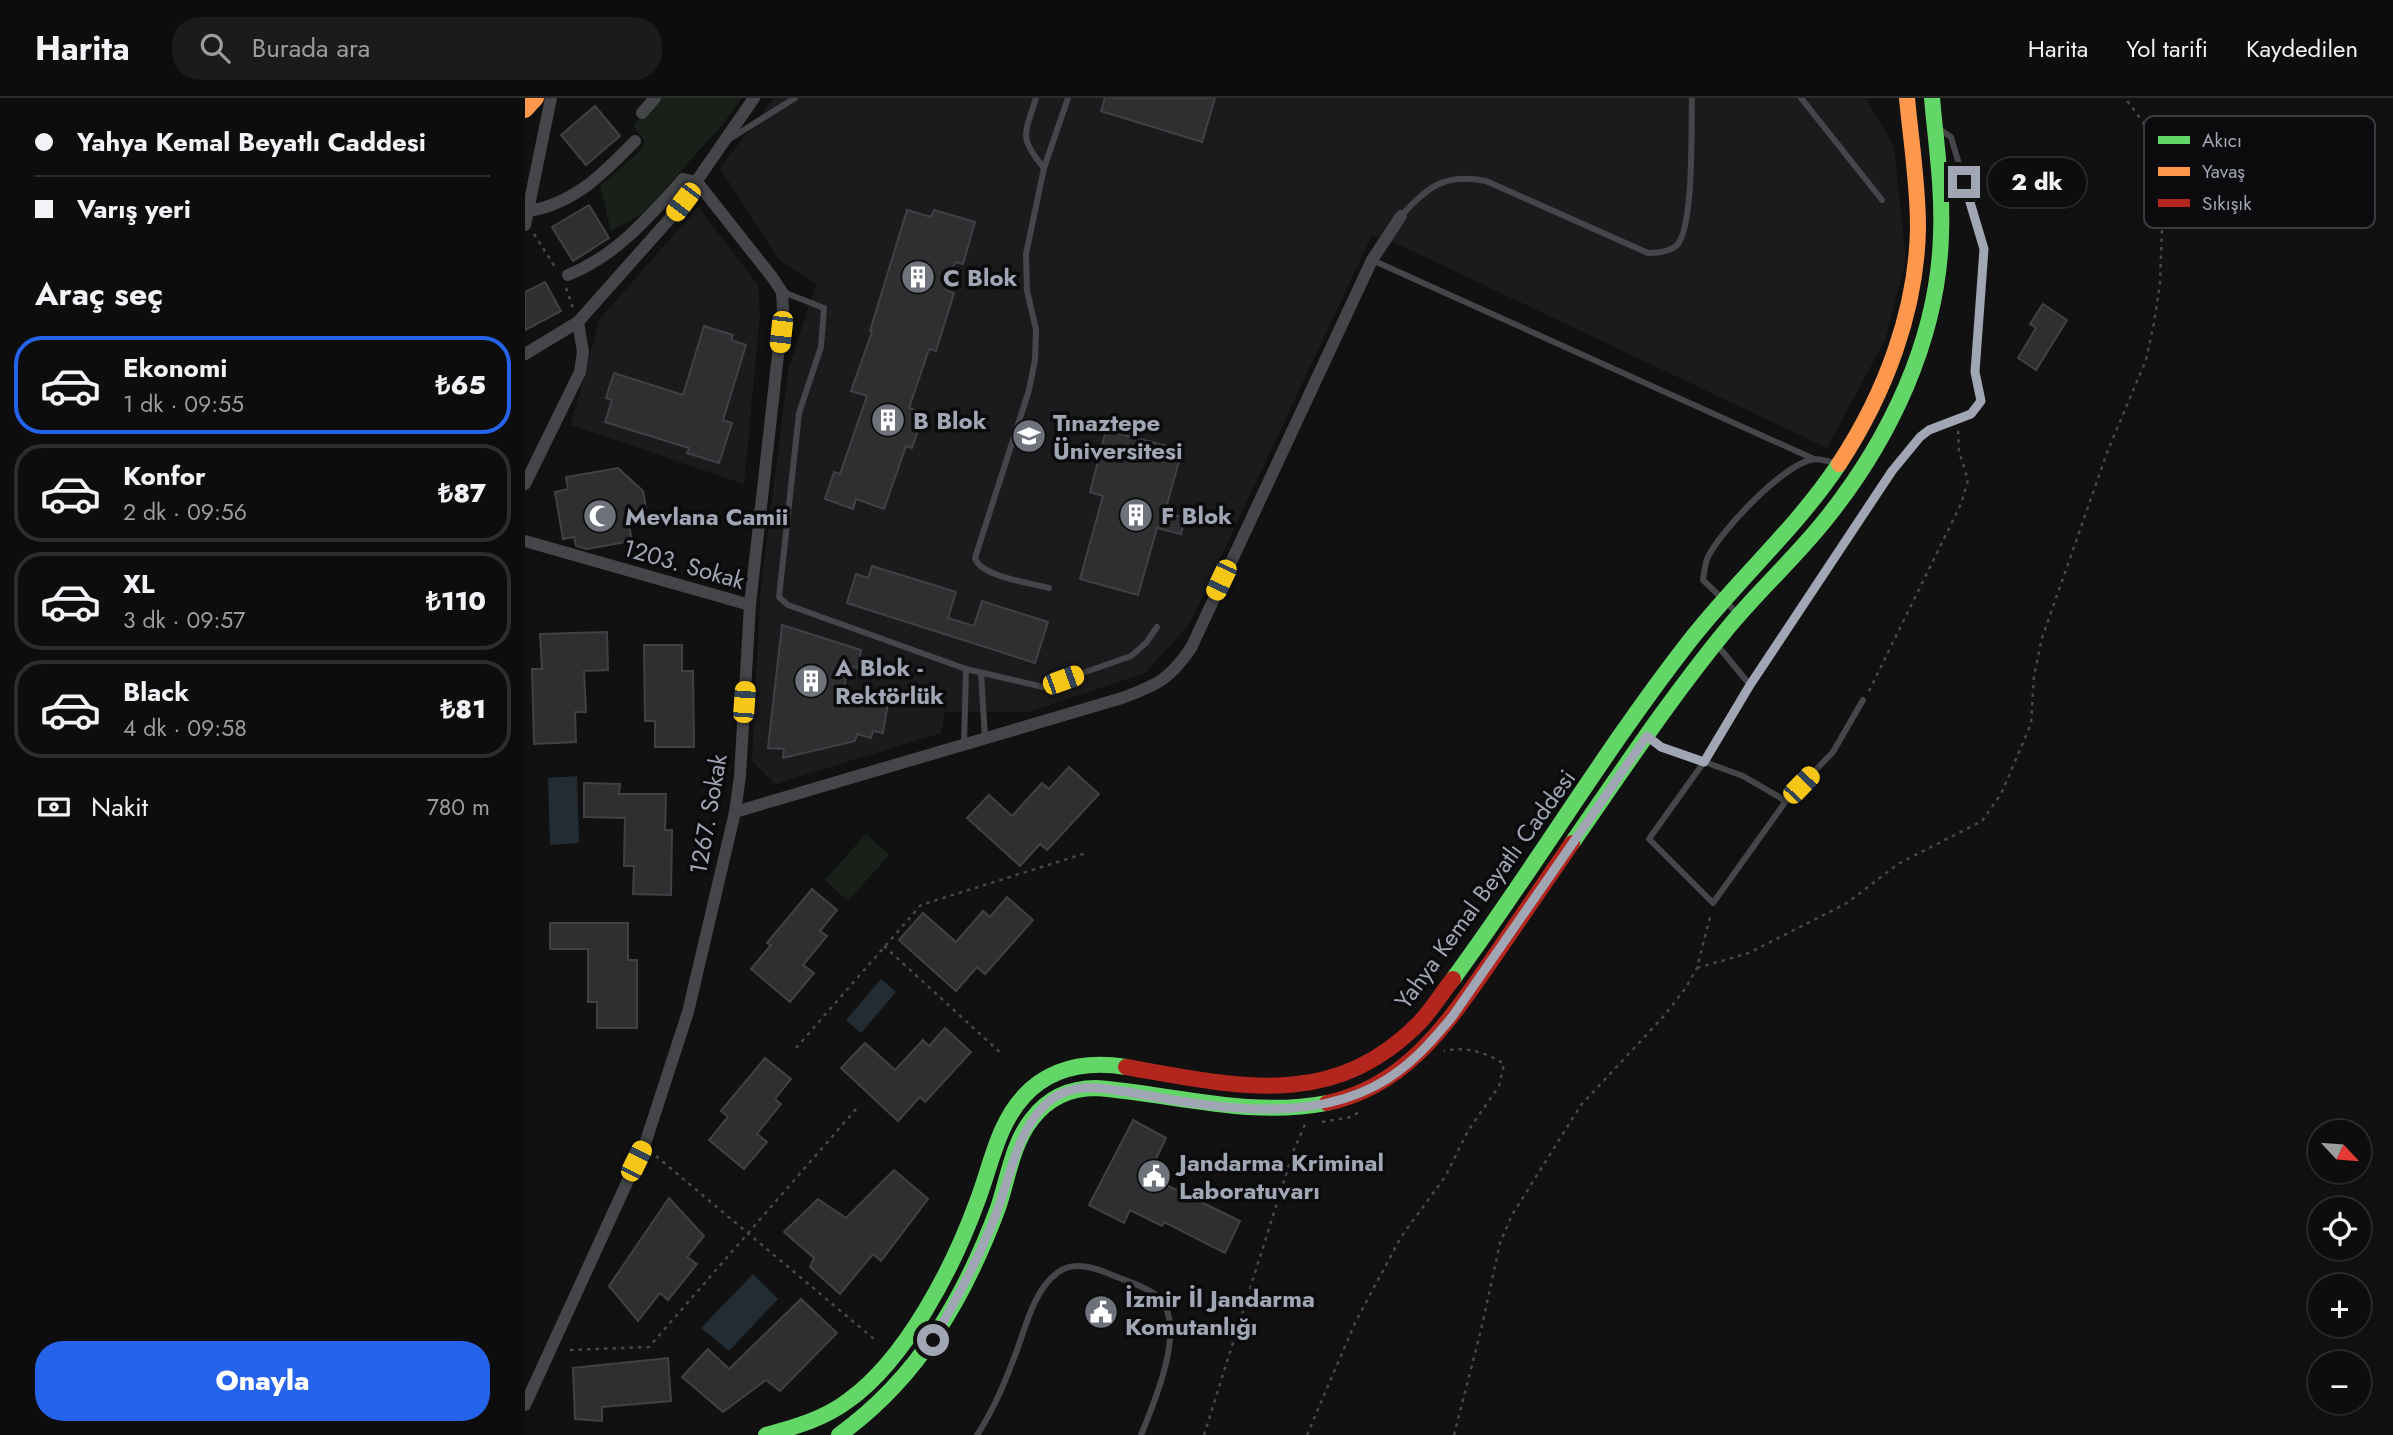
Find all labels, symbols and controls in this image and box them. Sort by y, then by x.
search box [172,17,662,80]
text: Harita [35,25,130,72]
icon: search [196,29,234,67]
text: Burada ara [252,29,370,67]
text: Harita [2028,31,2088,66]
text: Yol tarifi [2126,31,2208,66]
text: Kaydedilen [2246,31,2358,66]
legend [2144,116,2375,228]
text: Yahya Kemal Beyatlı Caddesi [77,123,426,161]
text: Akıcı [2202,127,2242,154]
callout: 2 dk [1989,158,2087,206]
text: Yavaş [2202,158,2245,185]
text: 2 dk [2011,165,2063,199]
route end [1948,166,1980,198]
car [662,179,705,225]
text: Varış yeri [77,190,191,228]
text: Sıkışık [2202,190,2252,217]
building icon: C Blok [899,258,937,296]
place label: C Blok [943,260,1018,295]
text: Araç seç [35,271,163,317]
car [769,310,794,354]
text: Ekonomi [123,349,227,387]
icon: car [39,354,102,417]
text: ₺65 [436,366,486,404]
text: 1 dk · 09:55 [123,387,244,421]
building icon: B Blok [869,401,907,439]
place label: B Blok [913,403,987,438]
place label: Tınaztepe Üniversitesi [1053,405,1183,468]
school or university icon: Tınaztepe Üniversitesi [1010,417,1048,455]
text: Konfor [123,457,206,495]
icon: car [39,462,102,525]
text: ₺87 [438,474,486,512]
text: 2 dk · 09:56 [123,495,247,529]
building icon: F Blok [1117,496,1155,534]
mosque icon: Mevlana Camii [581,497,619,535]
place label: F Blok [1161,498,1232,533]
place label: Mevlana Camii [625,499,788,534]
street label: 1203. Sokak [619,530,749,598]
car [1203,557,1240,603]
text: XL [123,565,155,603]
icon: car [39,570,102,633]
text: ₺110 [426,582,486,620]
text: 3 dk · 09:57 [123,603,245,637]
place label: A Blok - Rektörlük [834,650,944,713]
building icon: A Blok - Rektörlük [792,662,830,700]
car [1040,663,1087,697]
text: Black [123,673,189,711]
icon: car [39,678,102,741]
car [733,680,756,724]
text: ₺81 [440,690,486,728]
text: 4 dk · 09:58 [123,711,247,745]
street label: 1267. Sokak [680,751,736,877]
street label: Yahya Kemal Beyatlı Caddesi [1386,762,1584,1016]
car [1779,763,1824,807]
icon: cash [35,788,73,826]
text: Nakit [91,788,148,826]
text: 780 m [427,790,490,824]
north arrow [2308,1120,2371,1183]
map controls [2308,1120,2371,1414]
car [618,1138,655,1184]
place label: Jandarma Kriminal Laboratuvarı [1175,1145,1384,1208]
public building icon: Jandarma Kriminal Laboratuvarı [1135,1157,1173,1195]
button: locate [2308,1197,2371,1260]
button: + [2308,1274,2371,1337]
place label: İzmir İl Jandarma Komutanlığı [1125,1281,1315,1344]
public building icon: İzmir İl Jandarma Komutanlığı [1082,1293,1120,1331]
route start [917,1324,949,1356]
button: Onayla [35,1341,490,1421]
button: − [2308,1351,2371,1414]

